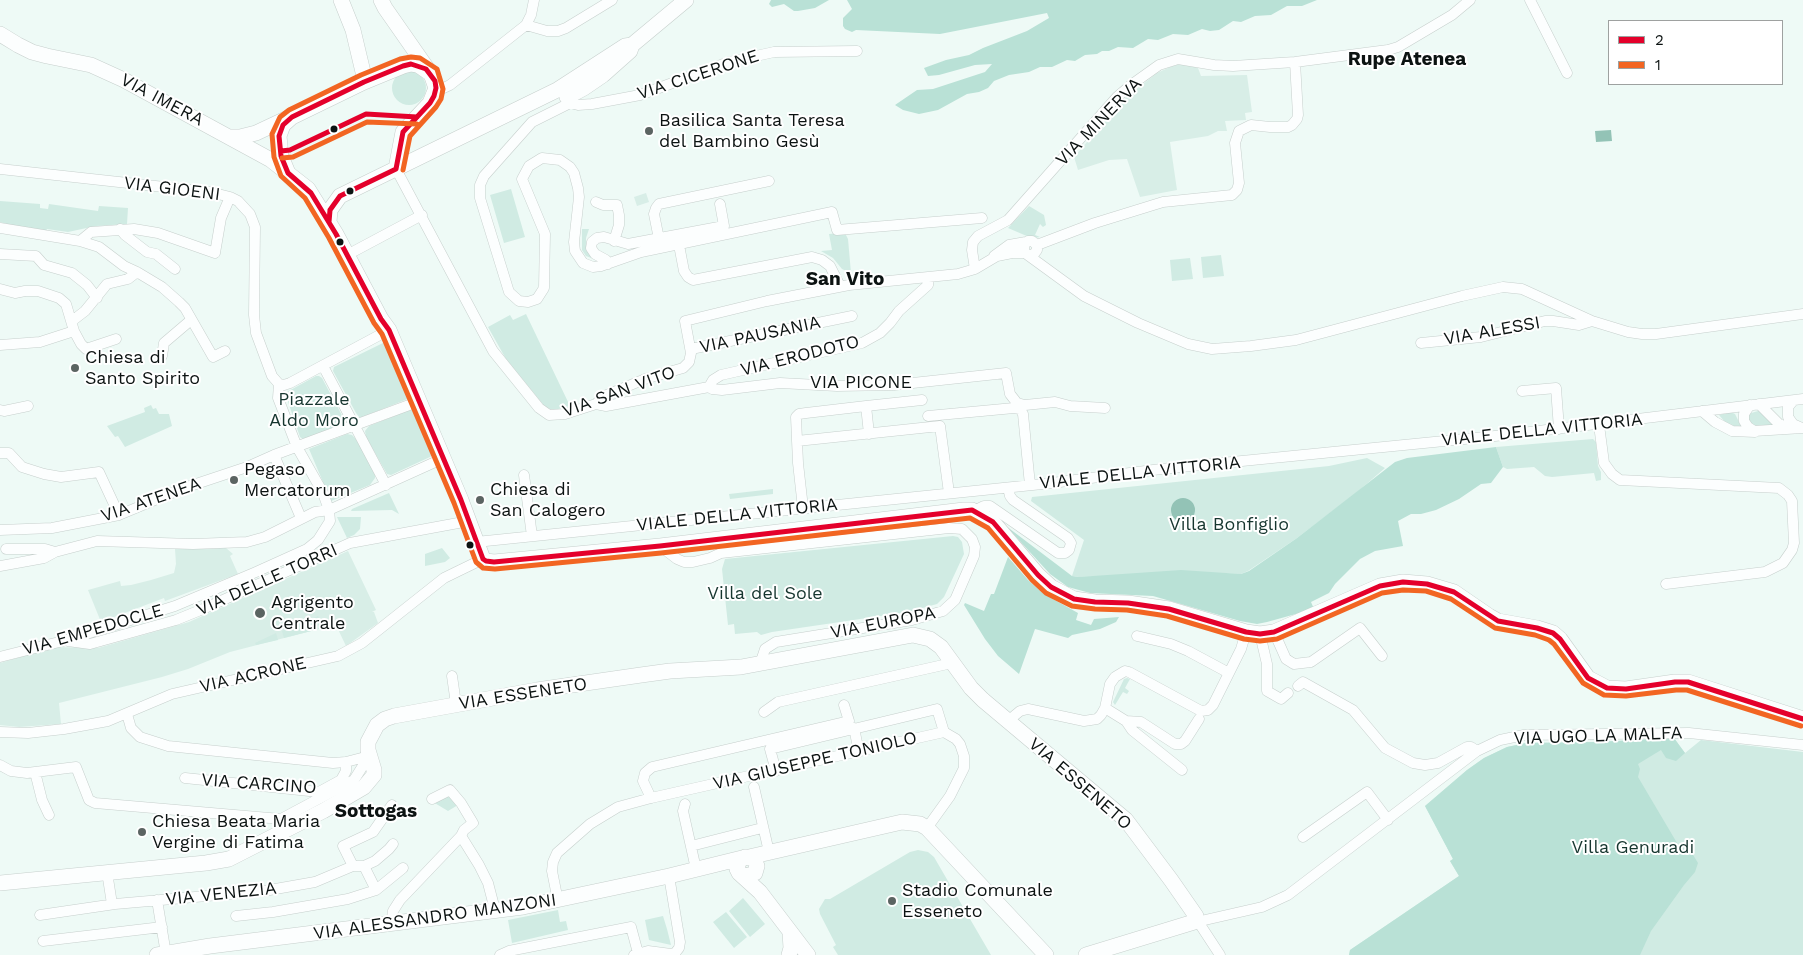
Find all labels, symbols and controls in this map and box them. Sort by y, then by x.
legend [1608,20,1783,85]
text: 2 [1655,31,1664,49]
street label: VIA CICERONE [634,45,762,105]
district label: Rupe Atenea [1348,48,1466,70]
text: 1 [1655,56,1661,74]
street label: VIA IMERA [117,69,207,131]
street label: VIA MINERVA [1051,73,1147,171]
place label: Basilica Santa Teresa del Bambino Gesù [659,110,845,152]
unlabelled marker [329,124,339,134]
marker: Basilica Santa Teresa del Bambino Gesù [643,125,655,137]
street label: VIA GIOENI [123,172,221,206]
unlabelled marker [345,186,355,196]
unlabelled marker [335,237,345,247]
district label: San Vito [806,268,884,290]
street label: VIA PAUSANIA [698,312,822,358]
street label: VIA ALESSI [1442,312,1542,350]
street label: VIA ERODOTO [738,331,862,381]
place label: Chiesa di Santo Spirito [85,347,200,389]
marker: Chiesa di Santo Spirito [69,362,81,374]
street label: VIA SAN VITO [560,362,678,422]
street label: VIA PICONE [810,372,912,394]
park label: Piazzale Aldo Moro [269,389,359,432]
street label: VIALE DELLA VITTORIA [1440,409,1644,451]
street label: VIALE DELLA VITTORIA [1038,452,1242,494]
place label: Pegaso Mercatorum [244,459,351,502]
street label: VIA ATENEA [98,473,204,527]
marker: Pegaso Mercatorum [228,474,240,486]
place label: Chiesa di San Calogero [490,479,605,522]
marker: Chiesa di San Calogero [474,494,486,506]
street label: VIALE DELLA VITTORIA [635,494,839,536]
park label: Villa Bonfiglio [1169,514,1289,536]
street label: VIA DELLE TORRI [193,539,341,621]
unlabelled marker [465,540,475,550]
park label: Villa del Sole [707,583,823,605]
place label: Agrigento Centrale [271,592,354,634]
street label: VIA EMPEDOCLE [20,600,166,660]
street label: VIA EUROPA [829,602,937,644]
marker: Agrigento Centrale [253,606,267,620]
street label: VIA ACRONE [198,652,308,698]
street label: VIA ESSENETO [457,673,589,715]
street label: VIA UGO LA MALFA [1513,722,1683,750]
street label: VIA GIUSEPPE TONIOLO [711,727,919,795]
street label: VIA ESSENETO [1024,733,1136,835]
street label: VIA CARCINO [201,769,317,799]
district label: Sottogas [335,800,417,822]
place label: Chiesa Beata Maria Vergine di Fatima [152,811,320,854]
marker: Chiesa Beata Maria Vergine di Fatima [136,826,148,838]
park label: Villa Genuradi [1572,837,1694,859]
street label: VIA VENEZIA [164,877,278,911]
place label: Stadio Comunale Esseneto [902,880,1053,922]
street label: VIA ALESSANDRO MANZONI [312,889,558,945]
marker: Stadio Comunale Esseneto [886,895,898,907]

